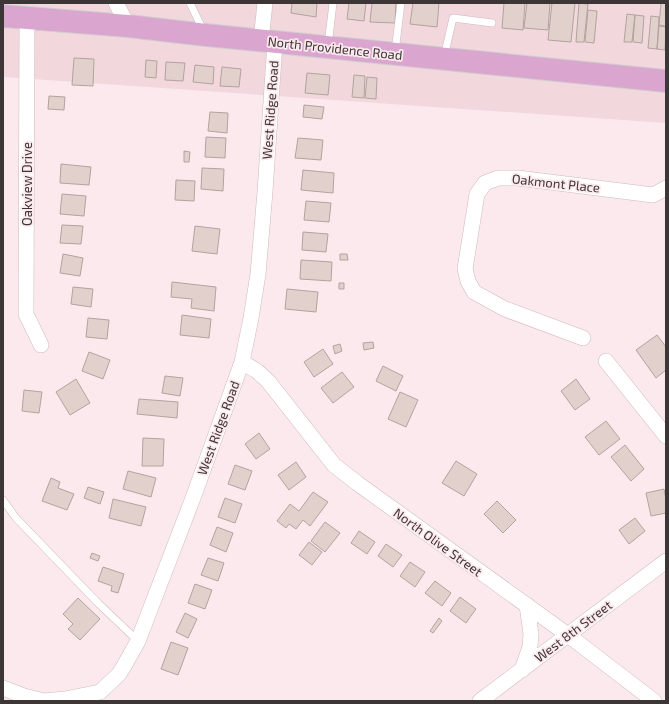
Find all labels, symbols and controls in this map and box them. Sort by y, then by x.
street label: North Providence Road [267,33,403,63]
street label: West Ridge Road [259,60,281,160]
street label: Oakview Drive [19,142,35,226]
street label: Oakmont Place [511,170,601,196]
street label: West Ridge Road [194,379,242,477]
street label: North Olive Street [391,504,486,580]
street label: West 8th Street [531,597,615,665]

